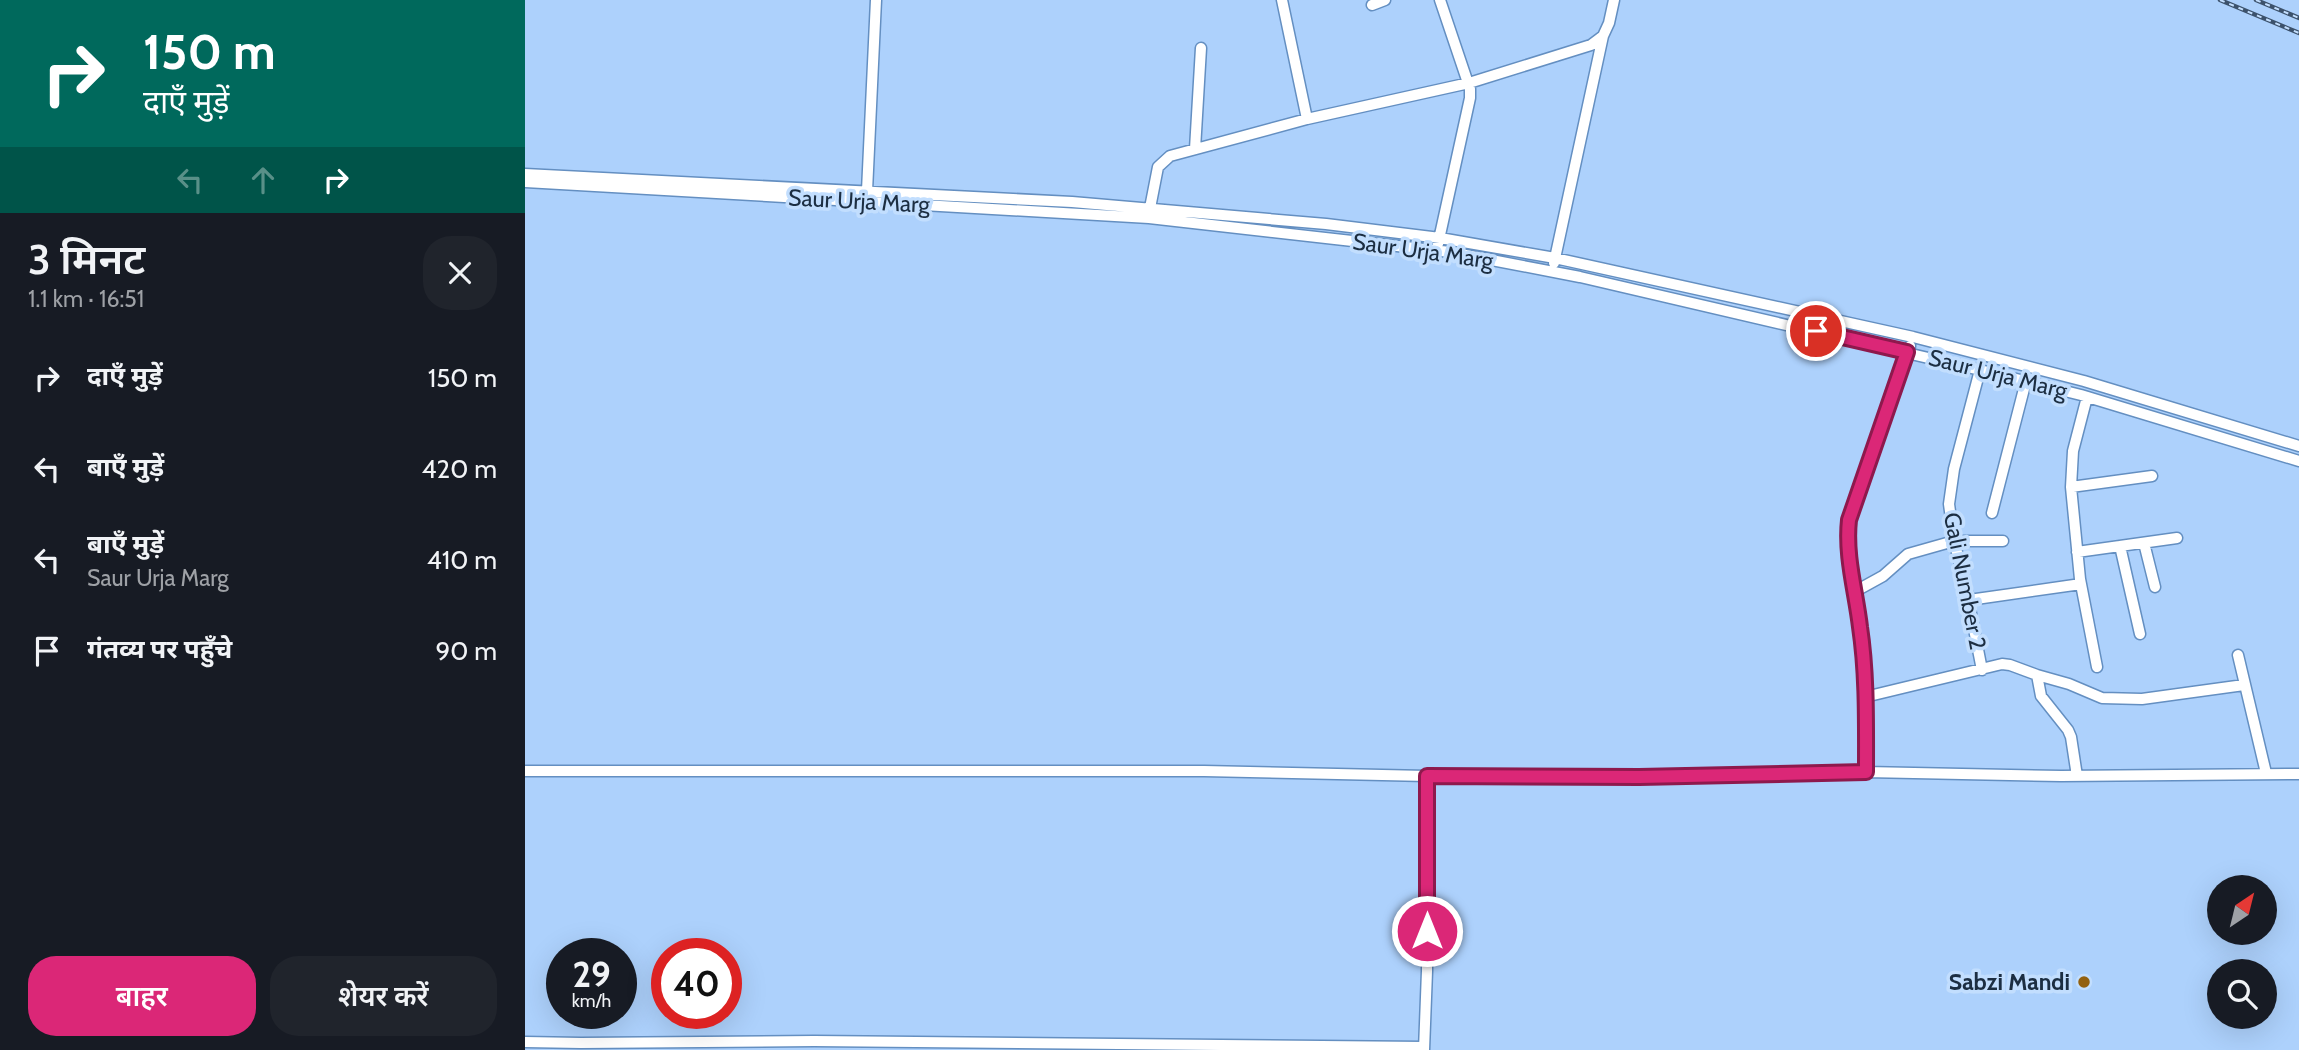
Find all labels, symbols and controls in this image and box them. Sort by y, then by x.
text: 150 m [143,22,276,81]
icon: right [28,28,119,119]
text: दाएँ मुड़ें [143,82,229,121]
icon: left [171,161,209,199]
icon: ahead [244,161,282,199]
icon: right [317,161,355,199]
street label: Saur Urja Marg [787,183,931,219]
street label: Saur Urja Marg [1351,227,1496,275]
text: 3 मिनट [28,233,145,285]
button: close [423,236,497,310]
text: 1.1 km · 16:51 [28,285,144,313]
pin [1786,301,1846,361]
icon: arrive [1797,312,1835,350]
street label: Saur Urja Marg [1926,343,2071,405]
icon: right [28,359,66,397]
text: दाएँ मुड़ें [87,360,163,392]
text: 150 m [428,362,497,394]
icon: left [28,450,66,488]
text: बाएँ मुड़ें [87,451,164,483]
text: 420 m [422,453,497,485]
street label: Gali Number 2 [1938,510,1992,652]
text: बाएँ मुड़ें [87,528,164,560]
icon: left [28,541,66,579]
text: 410 m [427,544,497,576]
text: Saur Urja Marg [87,564,229,592]
icon: arrive [28,632,66,670]
text: गंतव्य पर पहुँचे [87,633,232,665]
text: 90 m [435,635,497,667]
north arrow [2207,875,2277,945]
map controls [2207,875,2277,1029]
position arrow [1390,894,1464,968]
speed limit sign: 40 [651,938,742,1029]
text: 29 [572,953,611,996]
button: बाहर [28,956,256,1036]
button: शेयर करें [270,956,497,1036]
button: search [2207,959,2277,1029]
place label: Sabzi Mandi [1949,968,2070,996]
marker: Sabzi Mandi [2076,974,2092,990]
text: km/h [572,990,611,1012]

